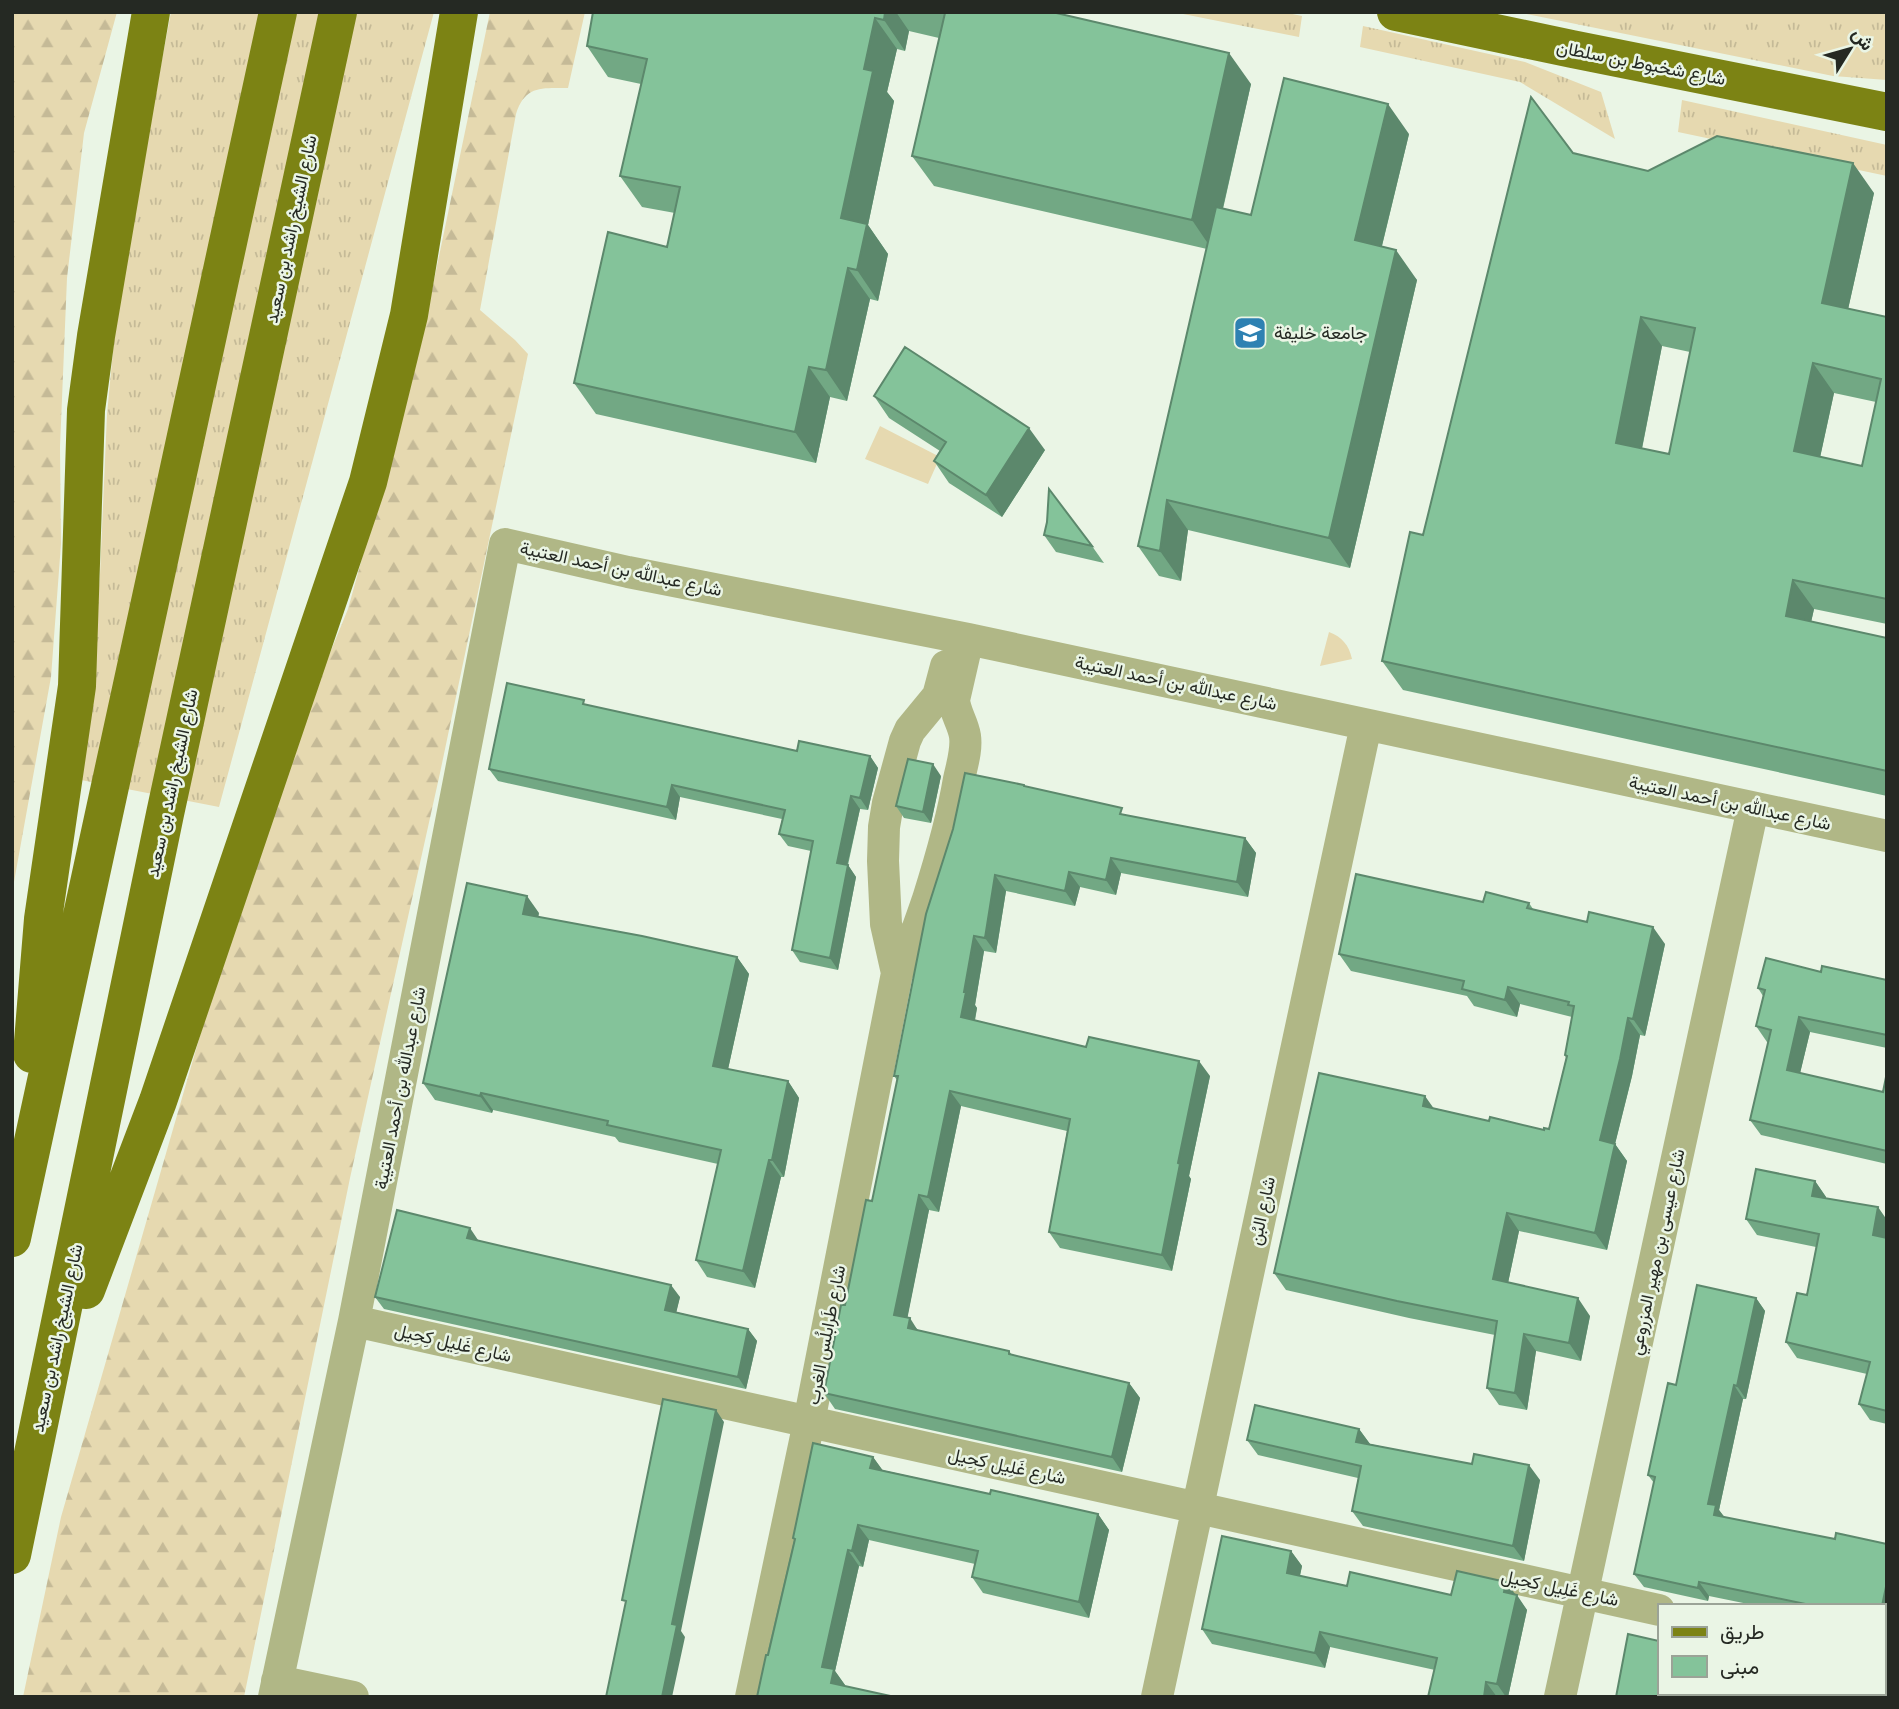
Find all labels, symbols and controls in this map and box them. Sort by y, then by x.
north arrow [1815,14,1885,84]
text: ش [1847,23,1879,55]
street label: شارع شخبوط بن سلطان [1554,36,1727,91]
street label: شارع الشيخ راشد بن سعيد [260,133,323,325]
school or university icon: جامعة خليفة [1231,314,1269,352]
place label: جامعة خليفة [1274,322,1367,344]
street label: شارع عبدالله بن أحمد العتيبة [518,537,724,602]
street label: شارع عبدالله بن أحمد العتيبة [1073,651,1279,716]
street label: شارع الشيخ راشد بن سعيد [141,687,204,879]
street label: شارع عبدالله بن أحمد العتيبة [1627,771,1833,836]
street label: شارع عبدالله بن أحمد العتيبة [370,985,431,1191]
street label: شارع عيسى بن مهير المزروعي [1624,1147,1694,1358]
street label: شارع البُن [1244,1175,1281,1248]
street label: شارع الشيخ راشد بن سعيد [26,1242,89,1434]
street label: شارع طَرابلُس الغرب [801,1263,851,1407]
street label: شارع غَلِيل كِحِيل [392,1319,514,1368]
street label: شارع غَلِيل كِحِيل [946,1443,1068,1490]
street label: شارع غَلِيل كِحِيل [1499,1565,1621,1612]
legend [1658,1604,1885,1695]
text: طريق [1720,1619,1765,1645]
text: مبنى [1720,1654,1759,1680]

